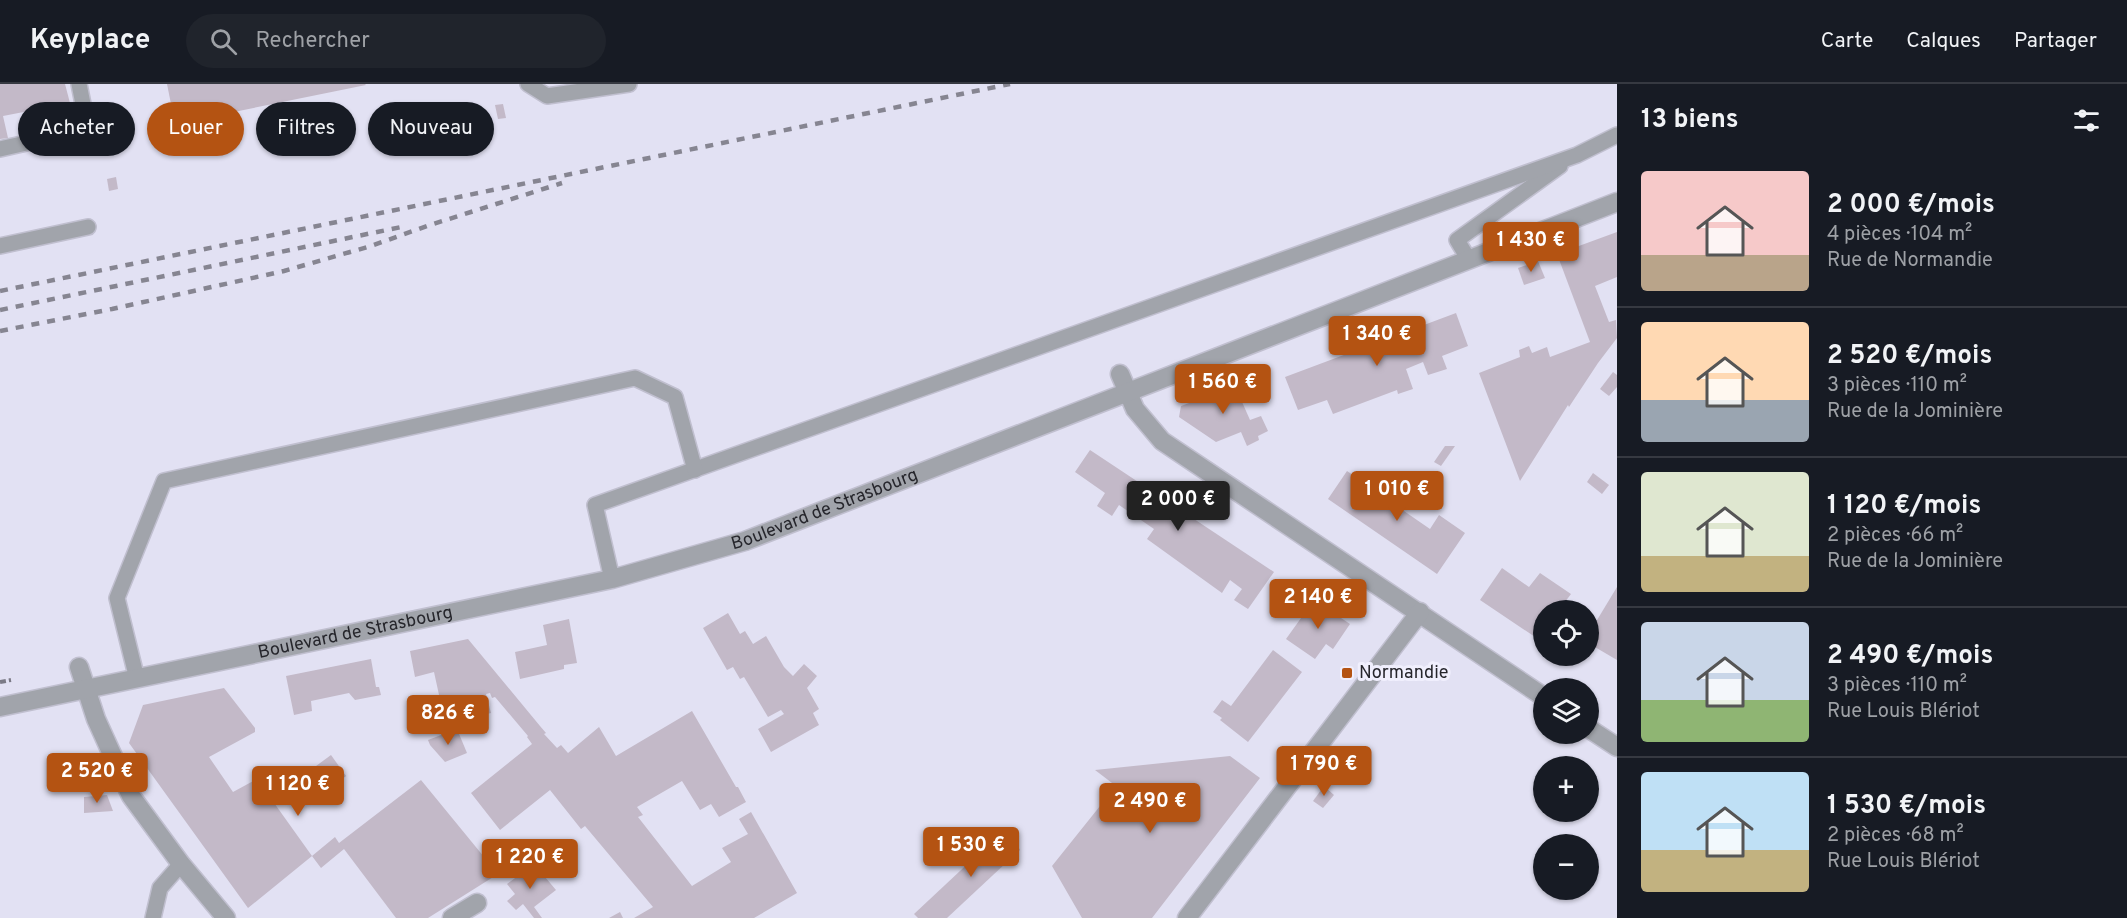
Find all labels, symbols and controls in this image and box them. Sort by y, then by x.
search box [186,14,606,68]
text: Keyplace [30,23,150,59]
icon: search [207,25,240,58]
text: Rechercher [255,28,370,55]
text: Carte [1821,28,1873,55]
text: Calques [1906,28,1981,55]
text: Partager [2014,28,2097,55]
chip: Acheter [18,102,135,156]
chip: Louer [147,102,244,156]
chip: Filtres [256,102,356,156]
chip: Nouveau [368,102,494,156]
text: 13 biens [1641,104,1739,137]
icon: filters [2070,104,2103,137]
text: 2 000 €/mois [1827,189,1995,222]
icon: home [1689,195,1761,267]
pin: 1 430 € [1476,222,1586,273]
text: 4 pièces · 104 m² [1827,222,1972,248]
text: 1 430 € [1497,228,1565,254]
text: Rue de Normandie [1827,248,1993,274]
pin: 1 340 € [1322,316,1432,367]
text: 1 340 € [1343,322,1411,348]
text: 2 520 €/mois [1827,340,1992,373]
icon: home [1689,346,1761,418]
pin: 1 560 € [1168,364,1278,415]
text: 1 560 € [1189,370,1257,396]
text: 3 pièces · 110 m² [1827,373,1967,399]
text: Rue de la Jominière [1827,399,2003,425]
street label: Boulevard de Strasbourg [729,463,921,556]
pin: 1 010 € [1342,471,1452,522]
text: 1 010 € [1365,477,1430,503]
pin: 2 000 € [1123,481,1233,532]
text: 2 000 € [1141,487,1215,513]
text: 1 120 €/mois [1827,490,1981,523]
icon: home [1689,496,1761,568]
text: 2 pièces · 66 m² [1827,523,1963,549]
text: Rue de la Jominière [1827,549,2003,575]
pin: 2 140 € [1263,579,1373,630]
text: 2 140 € [1284,585,1352,611]
map controls [1533,600,1599,900]
button: locate [1533,600,1599,666]
street label: Boulevard de Strasbourg [256,601,455,664]
text: 2 490 €/mois [1827,640,1993,673]
icon: home [1689,646,1761,718]
place label: Normandie [1359,662,1448,685]
marker: Normandie [1340,666,1354,680]
text: 3 pièces · 110 m² [1827,673,1967,699]
button: layers [1533,678,1599,744]
pin: 826 € [406,695,490,746]
text: Rue Louis Blériot [1827,699,1980,725]
text: 826 € [421,701,475,727]
pin: 1 790 € [1269,746,1379,797]
text: 1 790 € [1291,752,1357,778]
pin: 2 520 € [42,753,152,804]
button: + [1533,756,1599,822]
text: 2 520 € [61,759,133,785]
pin: 1 120 € [243,766,353,817]
text: 1 120 € [266,772,330,798]
pin: 2 490 € [1095,783,1205,834]
text: 2 490 € [1113,789,1187,815]
text: 1 530 €/mois [1827,790,1986,823]
icon: home [1689,796,1761,868]
text: 2 pièces · 68 m² [1827,823,1964,849]
pin: 1 530 € [916,827,1026,878]
text: 1 530 € [937,833,1005,859]
button: − [1533,834,1599,900]
pin: 1 220 € [475,839,585,890]
text: 1 220 € [496,845,564,871]
text: Rue Louis Blériot [1827,849,1980,875]

